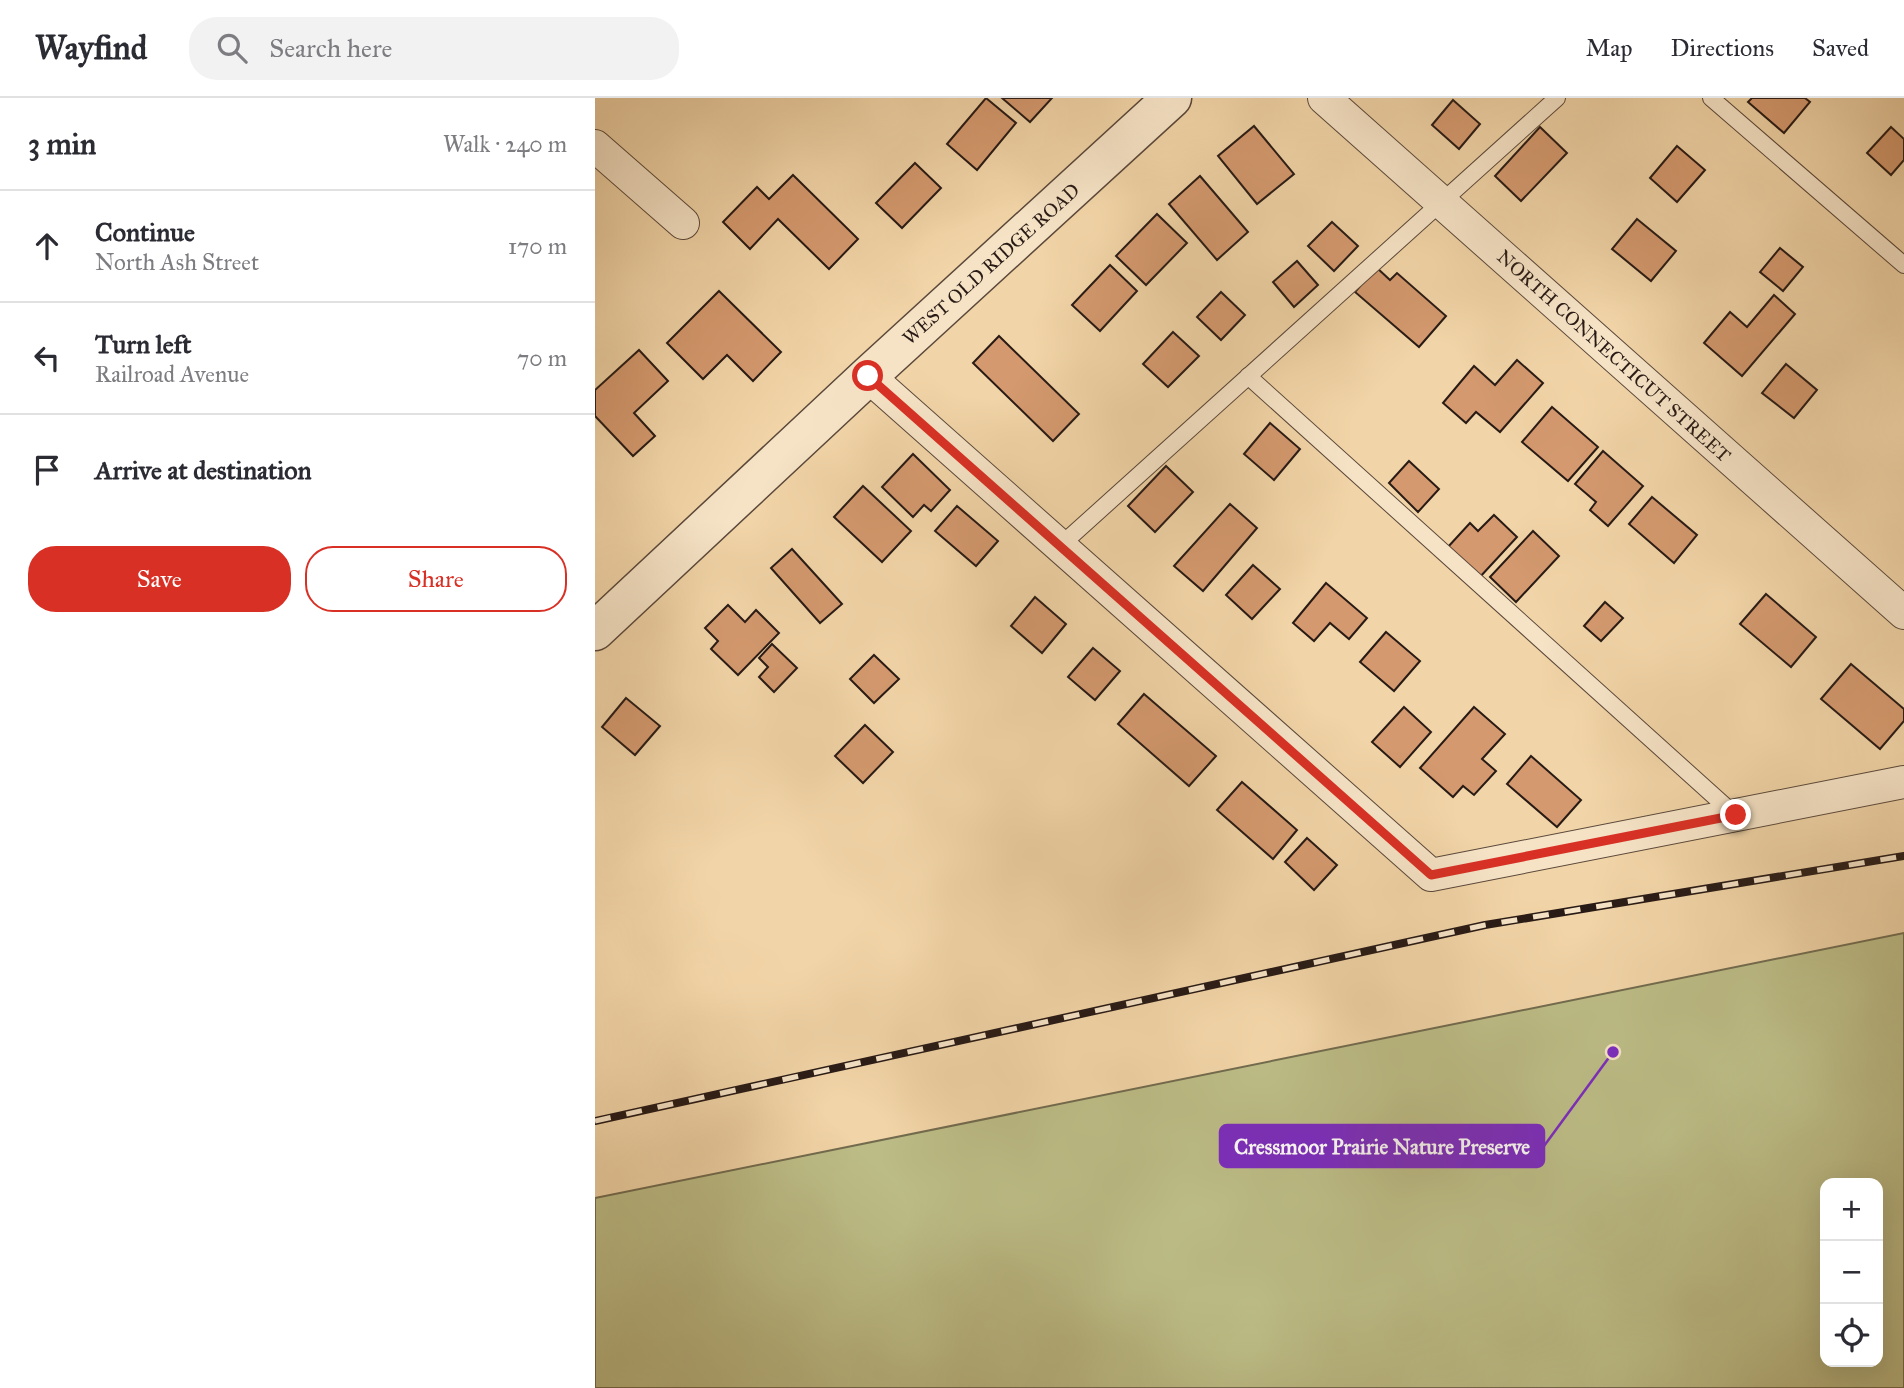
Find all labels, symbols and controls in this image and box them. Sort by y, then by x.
search box [189,17,679,80]
text: Wayfind [35,28,147,68]
icon: search [213,29,251,67]
text: Search here [269,32,392,64]
text: Map [1586,33,1633,63]
text: Directions [1671,33,1774,63]
text: Saved [1812,33,1869,63]
text: 3 min [28,126,96,162]
text: Walk · 240 m [443,130,567,158]
street label: WEST OLD RIDGE ROAD [898,178,1084,350]
text: Continue [95,216,195,248]
icon: ahead [28,227,66,265]
text: 170 m [508,232,567,260]
street label: NORTH CONNECTICUT STREET [1492,245,1736,467]
text: North Ash Street [95,248,259,276]
text: Turn left [95,328,191,360]
icon: left [28,339,66,377]
text: 70 m [517,344,567,372]
text: Railroad Avenue [95,360,249,388]
route start [852,360,883,391]
icon: arrive [28,451,66,489]
text: Arrive at destination [95,454,312,486]
button: Save [28,546,291,612]
button: Share [305,546,567,612]
route end [1720,799,1751,830]
callout: Cressmoor Prairie Nature Preserve [1220,1125,1544,1167]
text: Cressmoor Prairie Nature Preserve [1234,1134,1530,1160]
map controls [1820,1178,1883,1367]
button: + [1820,1178,1883,1241]
button: − [1820,1241,1883,1304]
button: locate [1820,1304,1883,1367]

